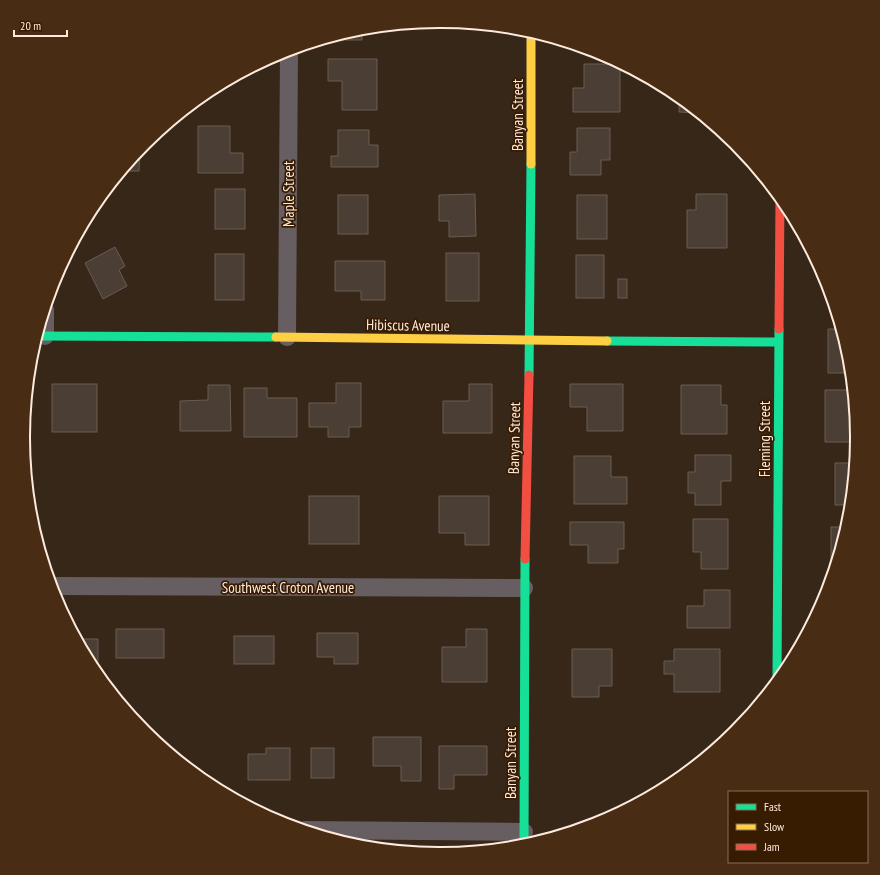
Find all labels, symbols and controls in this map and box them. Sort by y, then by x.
scale bar [14,12,67,38]
text: 20 m [20,18,41,33]
street label: Banyan Street [508,79,527,151]
street label: Maple Street [279,161,298,227]
street label: Hibiscus Avenue [366,315,450,335]
street label: Fleming Street [755,401,774,477]
street label: Banyan Street [504,402,524,474]
street label: Southwest Croton Avenue [222,578,354,597]
street label: Banyan Street [501,727,520,799]
legend [728,791,868,863]
text: Fast [764,799,782,814]
text: Slow [764,819,785,834]
text: Jam [763,839,780,854]

